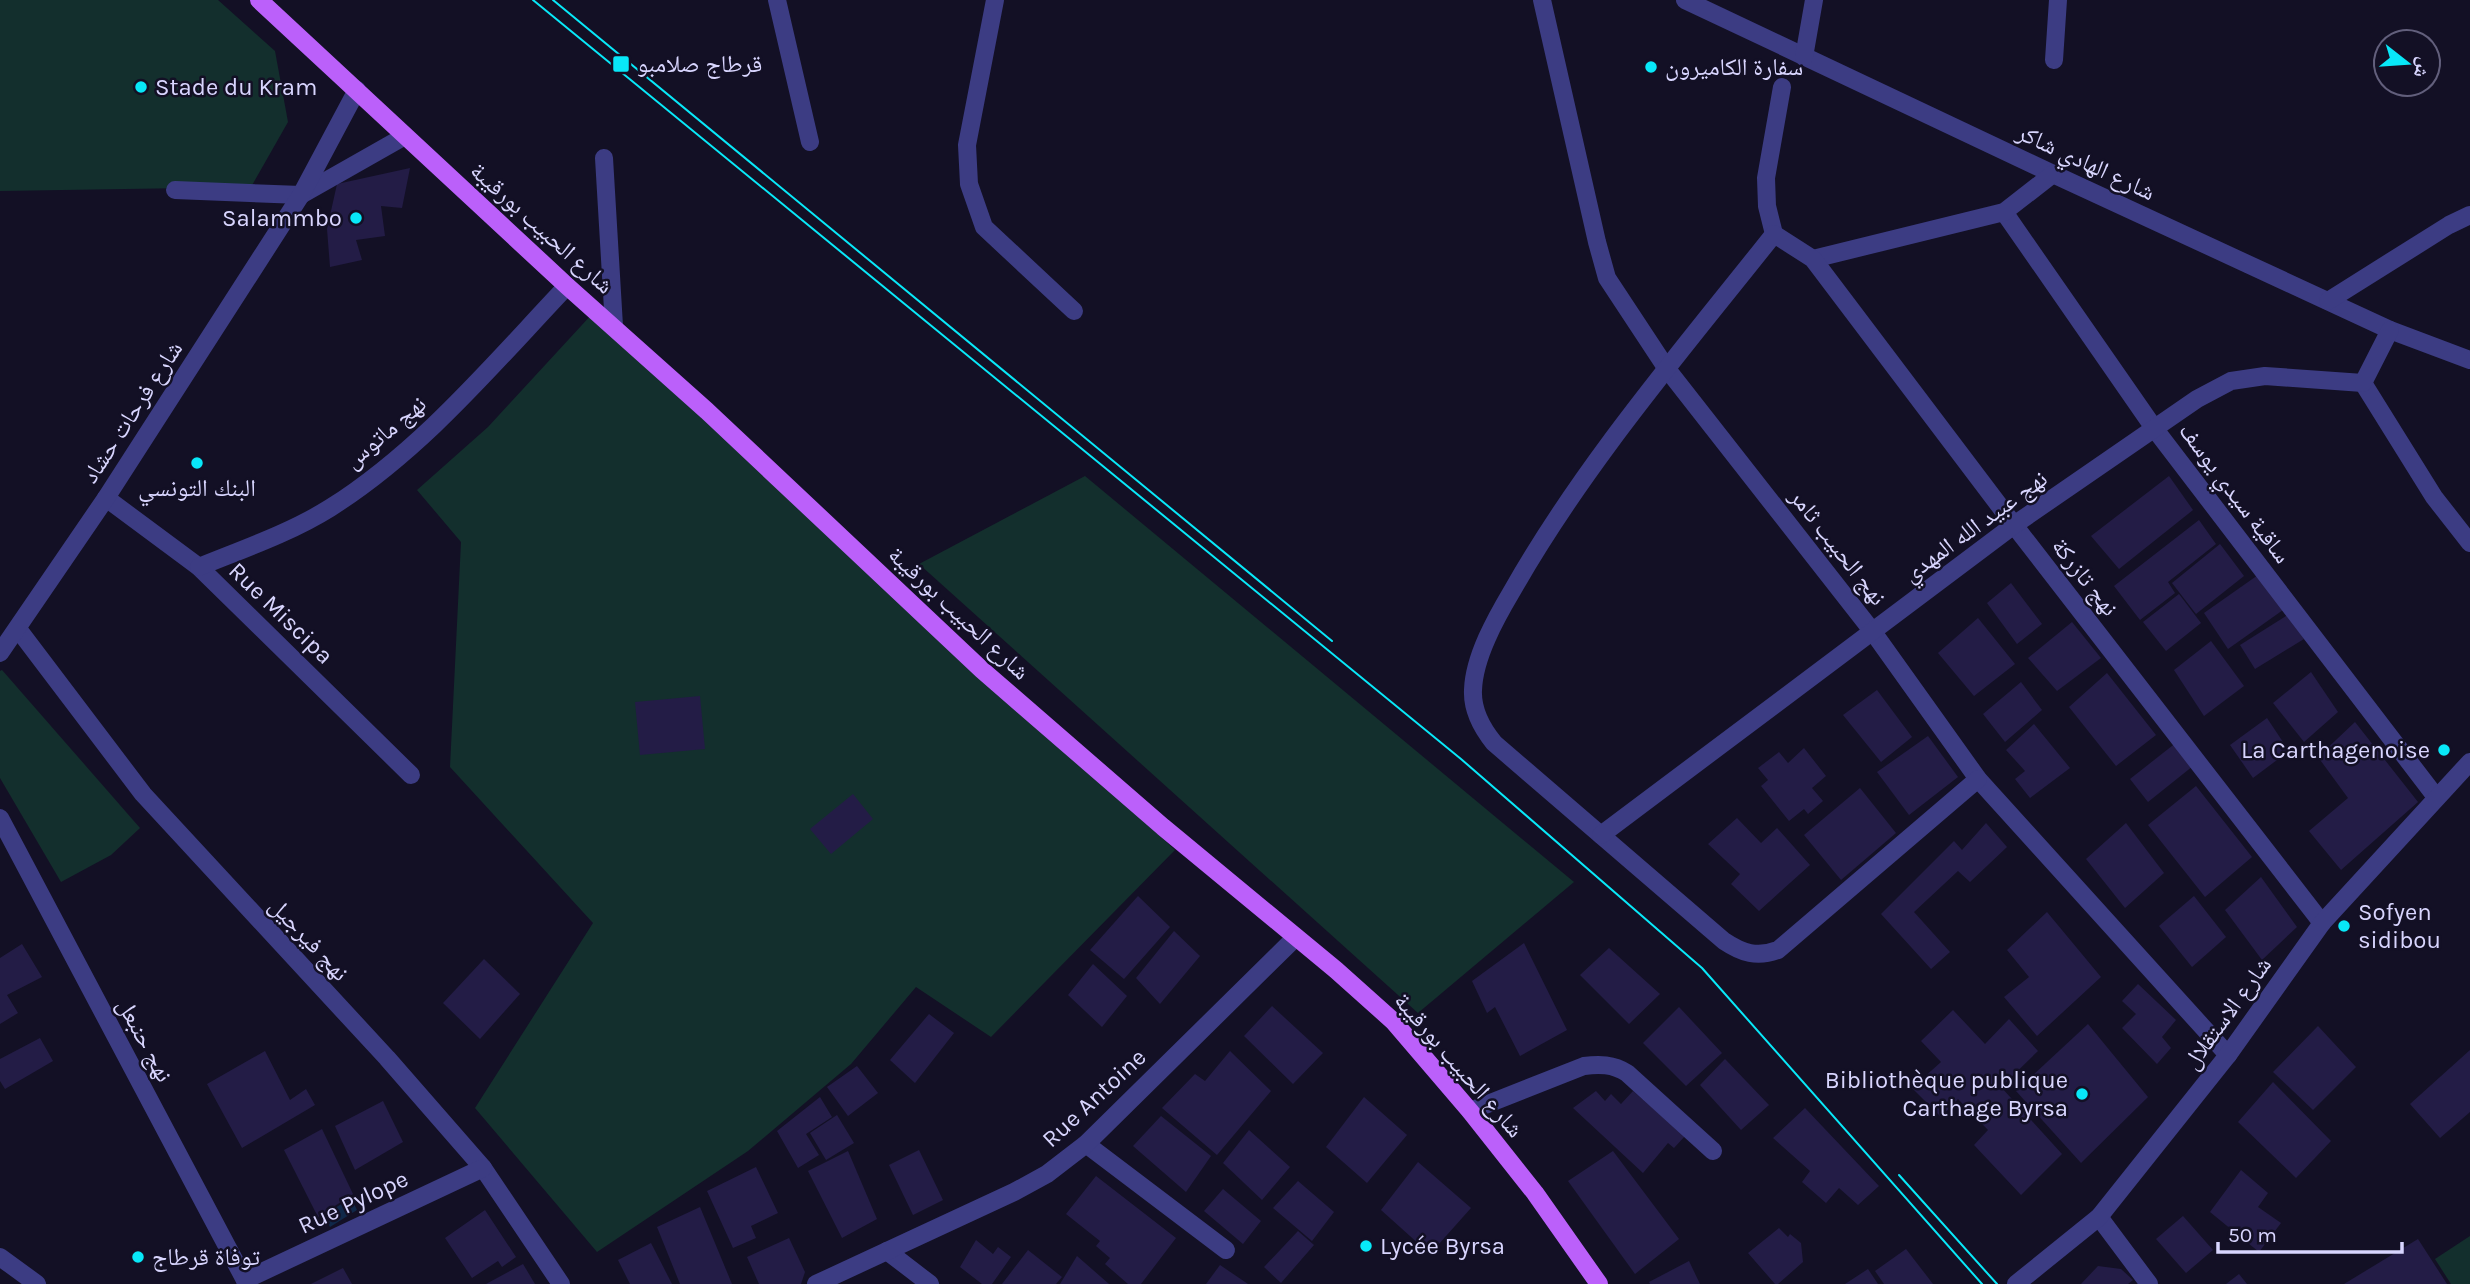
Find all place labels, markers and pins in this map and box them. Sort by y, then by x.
place label: قرطاج صلامبو [637,50,762,79]
place label: سفارة الكاميرون [1665,53,1803,81]
marker: قرطاج صلامبو [611,54,631,74]
marker: سفارة الكاميرون [1643,59,1659,75]
place label: Stade du Kram [155,73,317,101]
marker: Stade du Kram [133,79,149,95]
place label: Salammbo [222,204,342,232]
marker: Salammbo [348,210,364,226]
marker: البنك التونسي [189,455,205,471]
place label: البنك التونسي [138,474,256,507]
place label: La Carthagenoise [2241,736,2430,764]
marker: La Carthagenoise [2436,742,2452,758]
place label: Sofyen sidibou [2358,898,2441,954]
marker: Sofyen sidibou [2336,918,2352,934]
place label: Bibliothèque publique Carthage Byrsa [1825,1066,2068,1122]
marker: Bibliothèque publique Carthage Byrsa [2074,1086,2090,1102]
place label: Lycée Byrsa [1380,1232,1505,1260]
marker: Lycée Byrsa [1358,1238,1374,1254]
place label: توفاة قرطاج [152,1243,260,1272]
marker: توفاة قرطاج [130,1249,146,1265]

